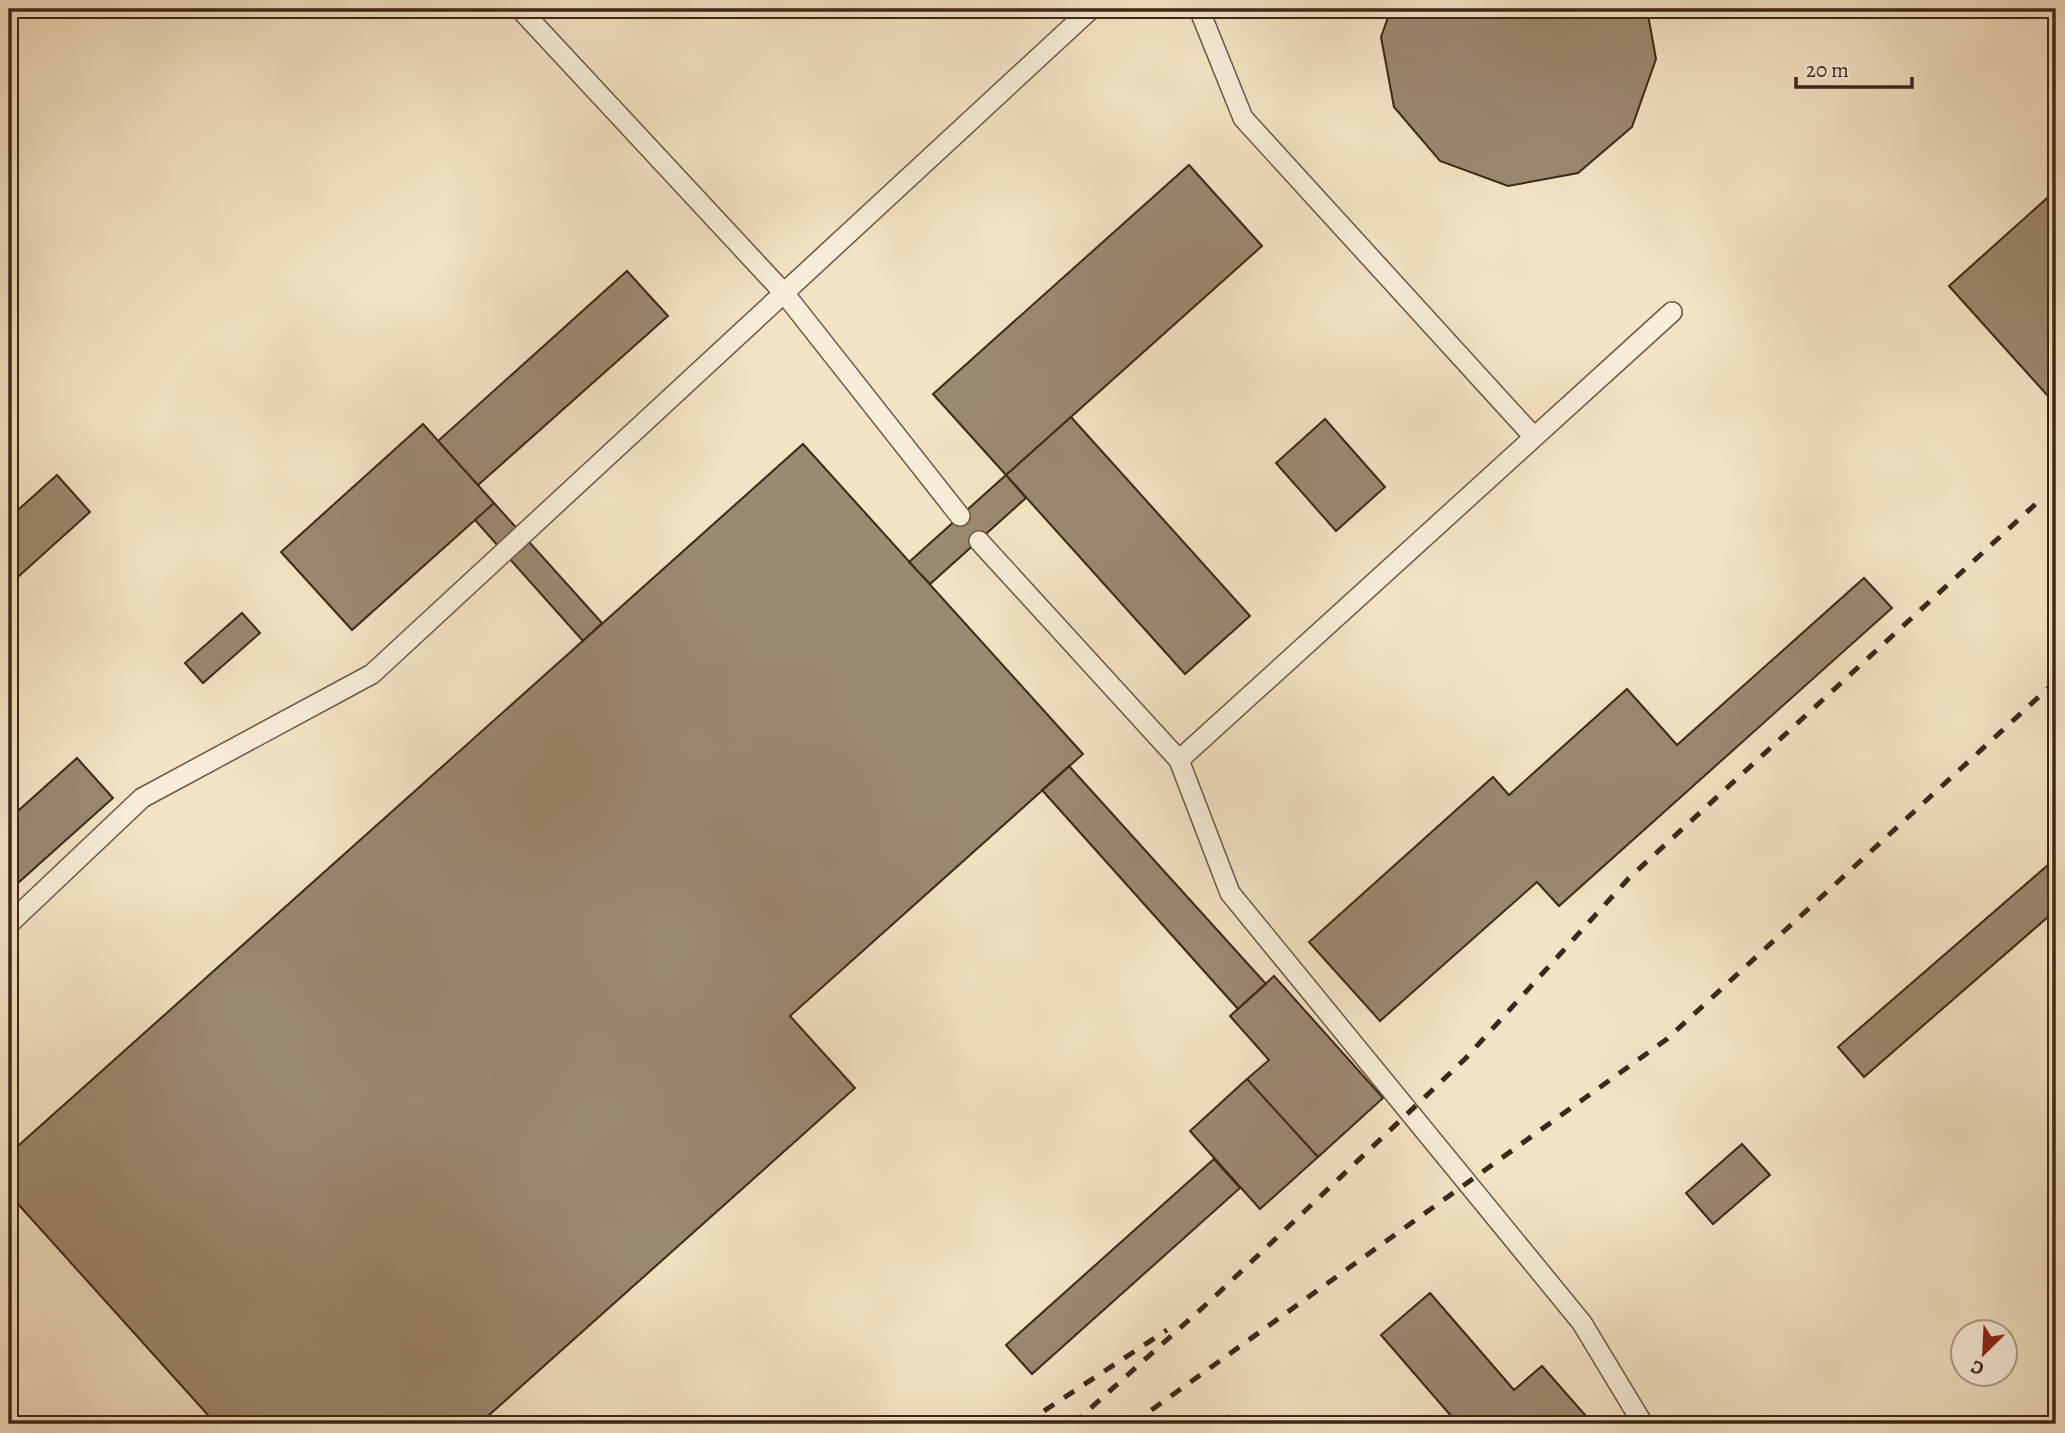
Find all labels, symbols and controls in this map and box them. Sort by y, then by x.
scale bar [1796,46,1911,90]
text: 20 m [1806,56,1849,84]
north arrow [1950,1318,2020,1388]
text: С [1967,1353,1988,1382]

